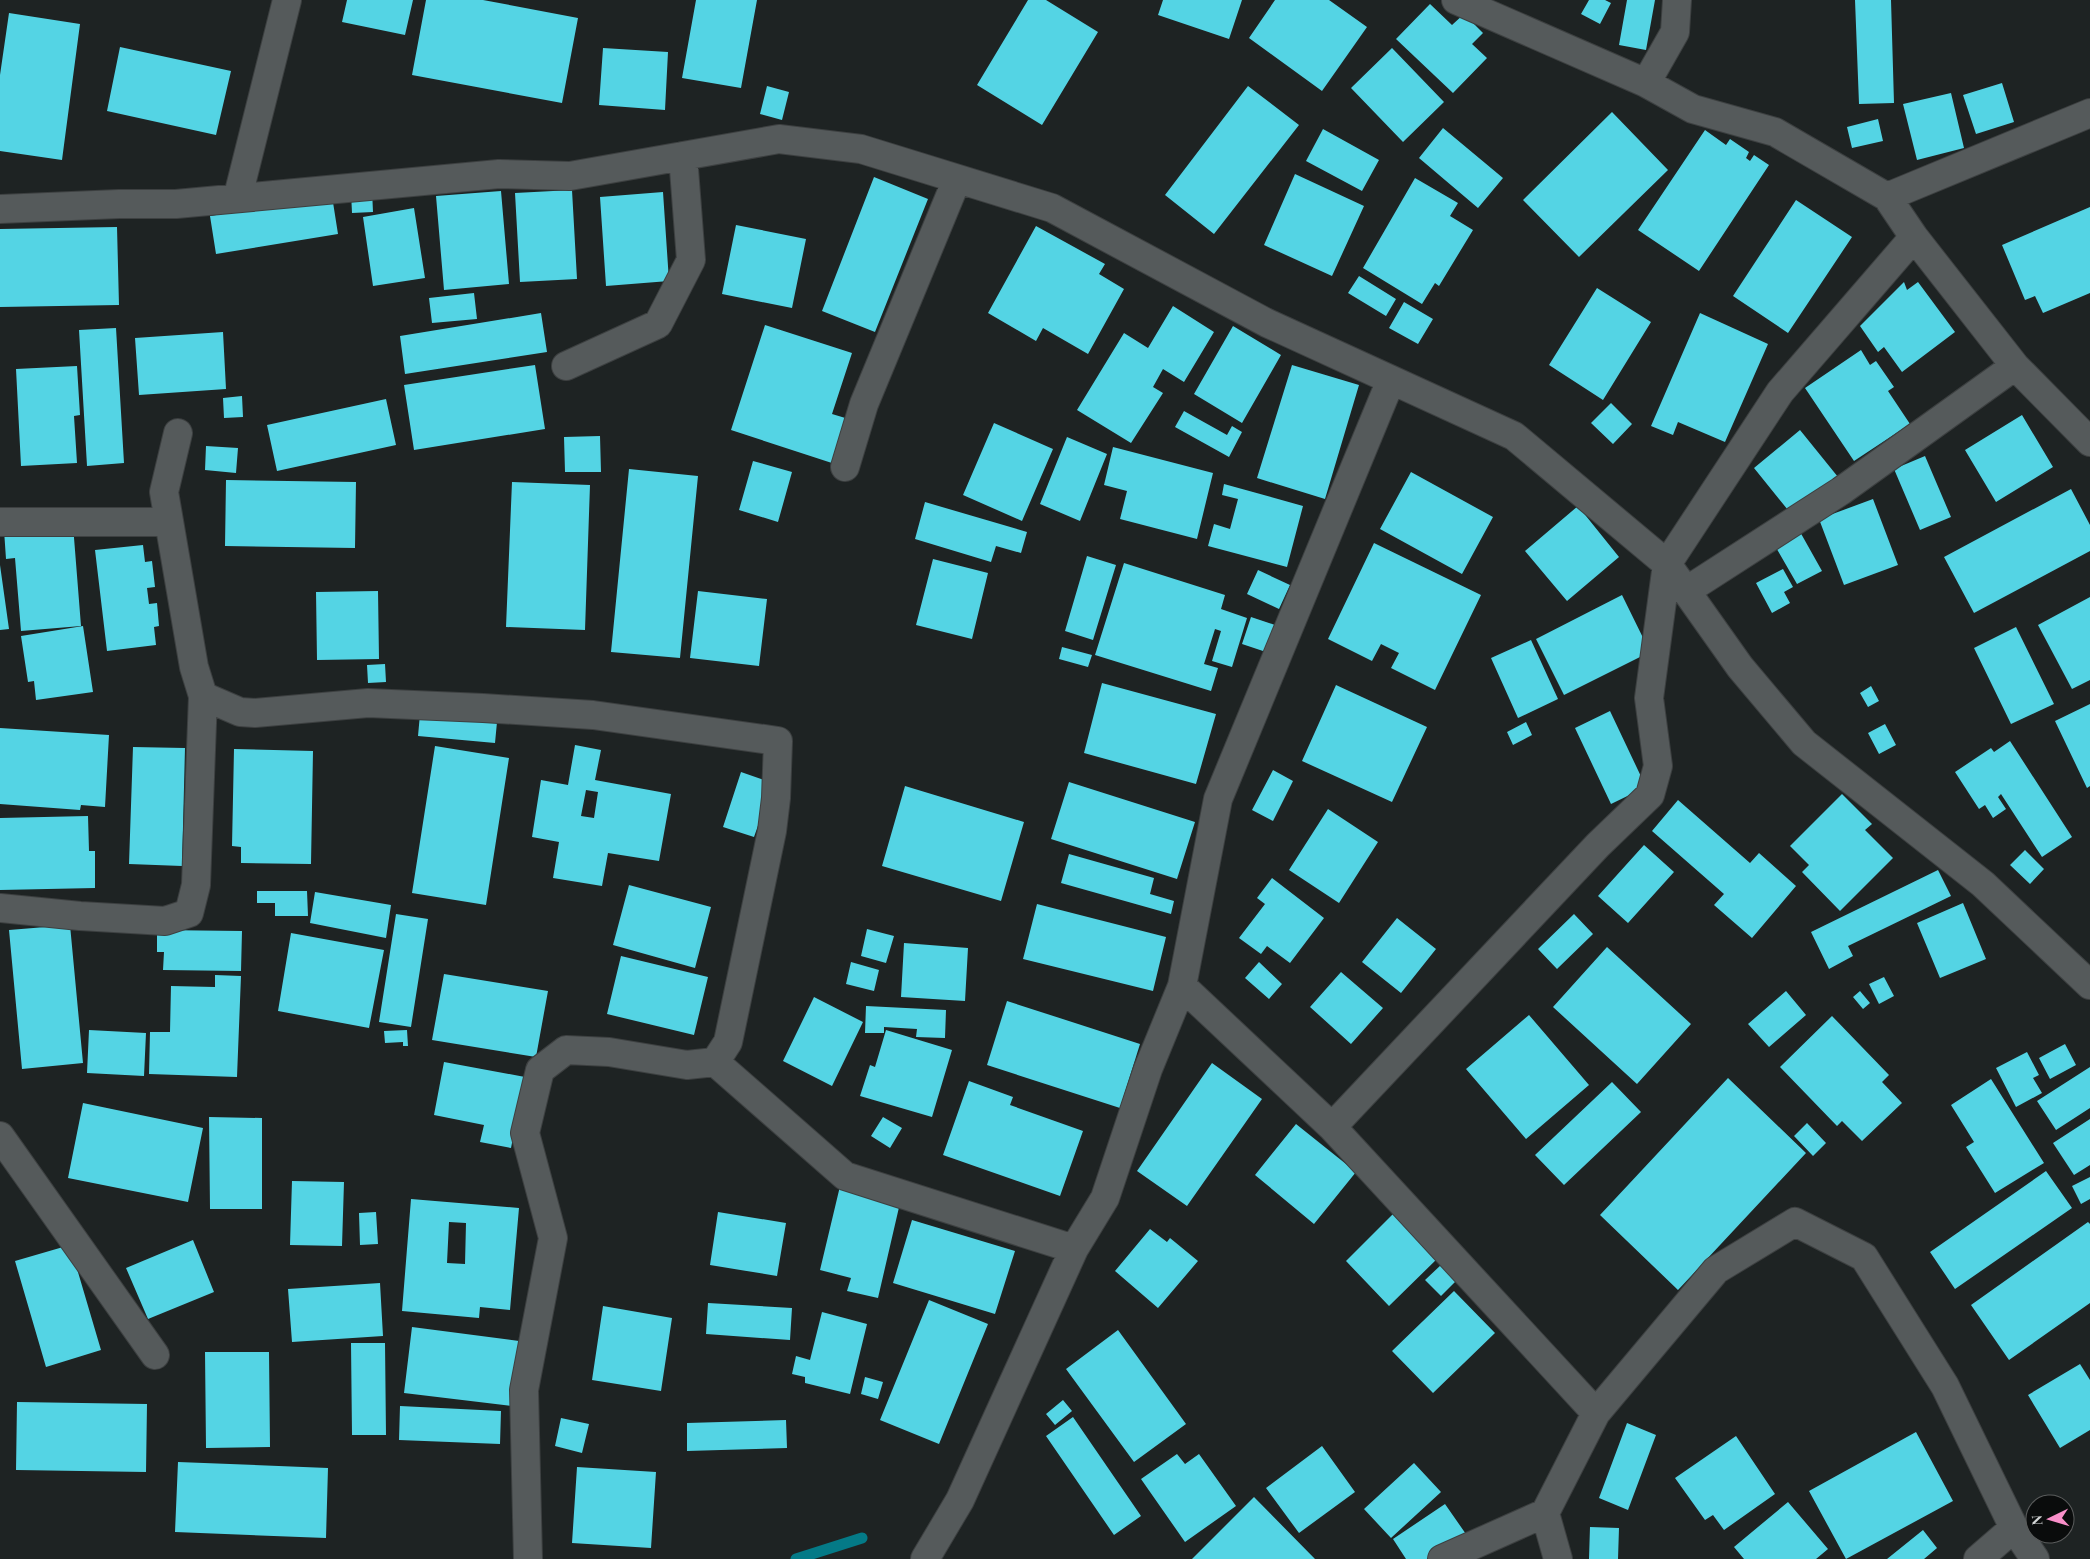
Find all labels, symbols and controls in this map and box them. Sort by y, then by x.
north arrow [2025,1494,2075,1544]
text: N [2027,1514,2046,1526]

